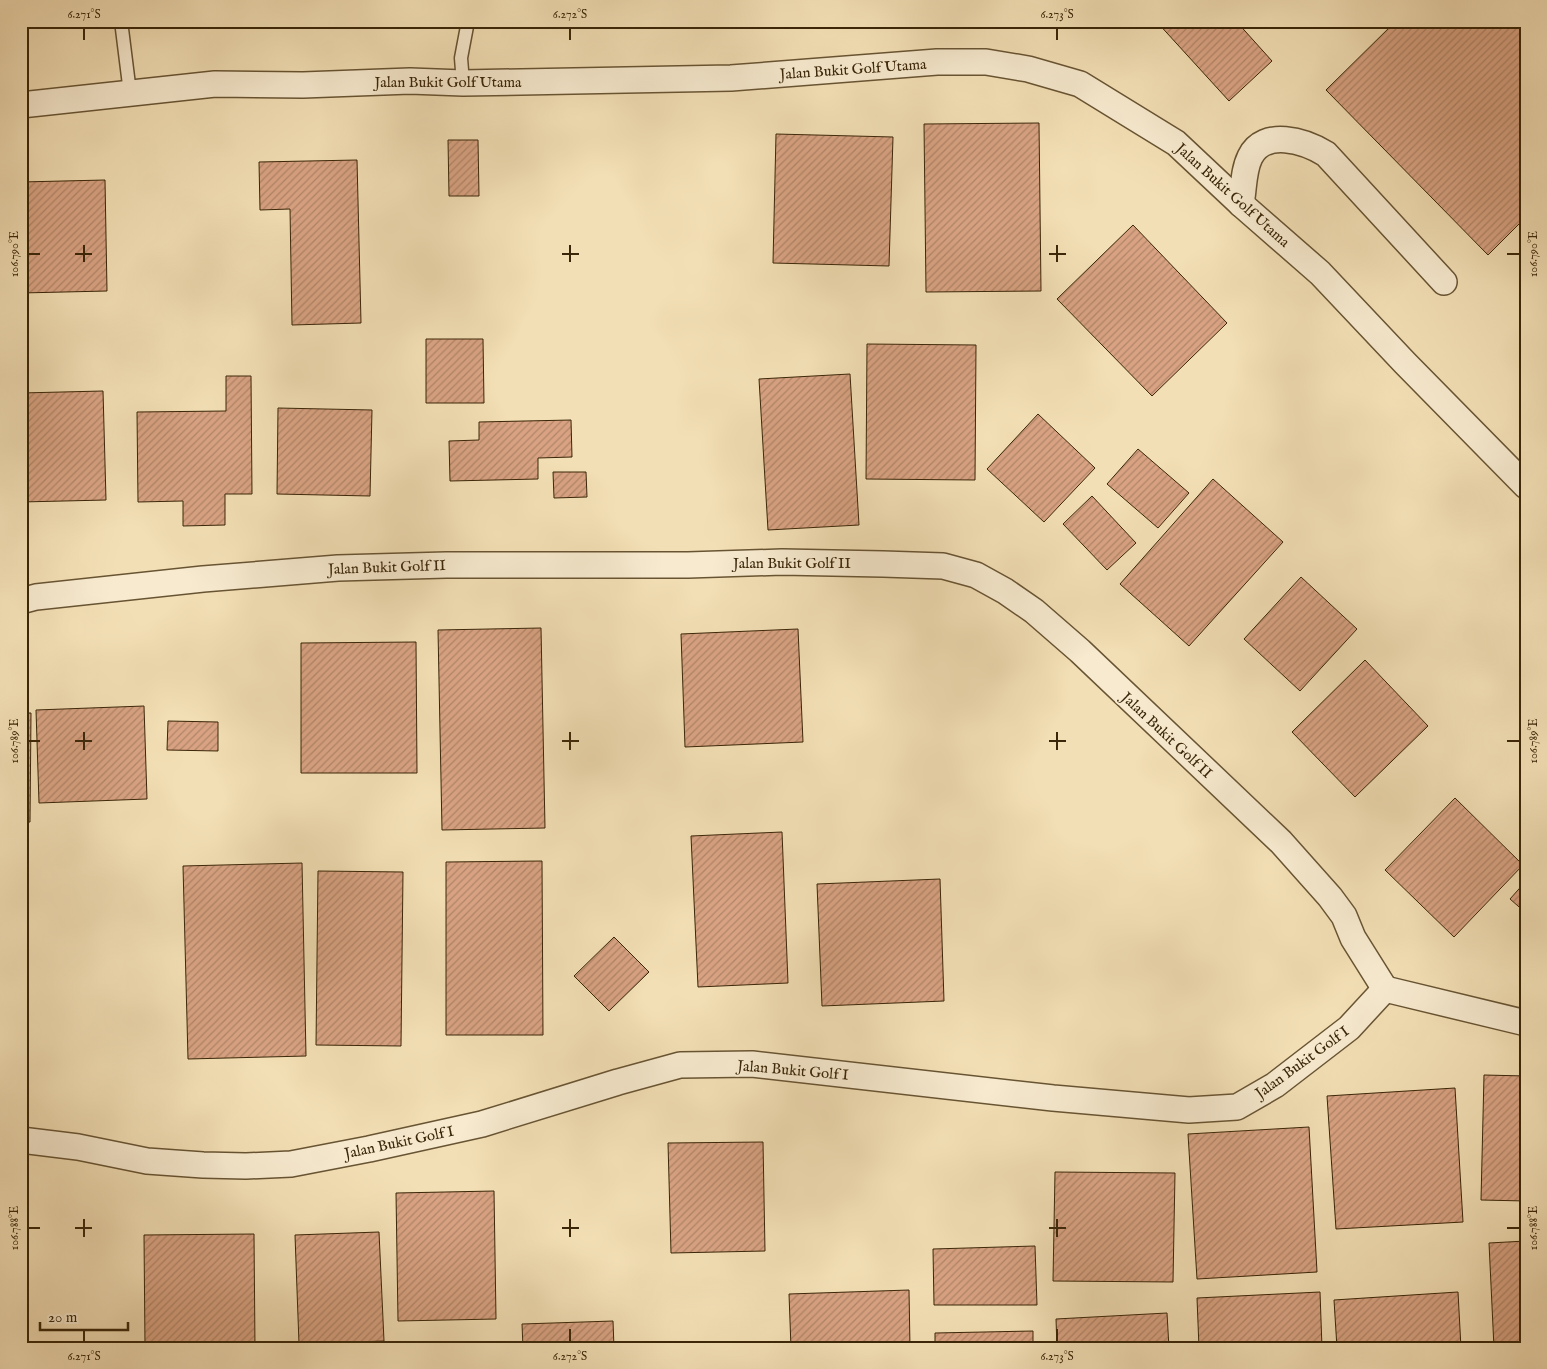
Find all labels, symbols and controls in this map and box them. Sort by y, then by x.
text: 6.271°S [67,7,101,22]
text: 6.272°S [553,7,587,22]
text: 6.273°S [1040,7,1074,22]
street label: Jalan Bukit Golf Utama [777,55,928,84]
street label: Jalan Bukit Golf Utama [373,73,522,92]
street label: Jalan Bukit Golf Utama [1170,138,1294,252]
text: 106.790°E [7,231,22,277]
text: 106.790°E [1526,231,1541,277]
street label: Jalan Bukit Golf II [731,554,851,573]
street label: Jalan Bukit Golf II [326,556,447,579]
street label: Jalan Bukit Golf II [1116,687,1217,783]
text: 106.789°E [7,719,22,763]
text: 106.789°E [1526,719,1541,763]
street label: Jalan Bukit Golf I [1250,1022,1353,1104]
street label: Jalan Bukit Golf I [735,1056,850,1085]
street label: Jalan Bukit Golf I [341,1122,456,1164]
text: 106.788°E [7,1206,22,1250]
text: 106.788°E [1526,1206,1541,1250]
scale bar [40,1299,128,1331]
text: 20 m [48,1308,78,1327]
text: 6.271°S [67,1349,101,1364]
text: 6.272°S [553,1349,587,1364]
text: 6.273°S [1040,1349,1074,1364]

